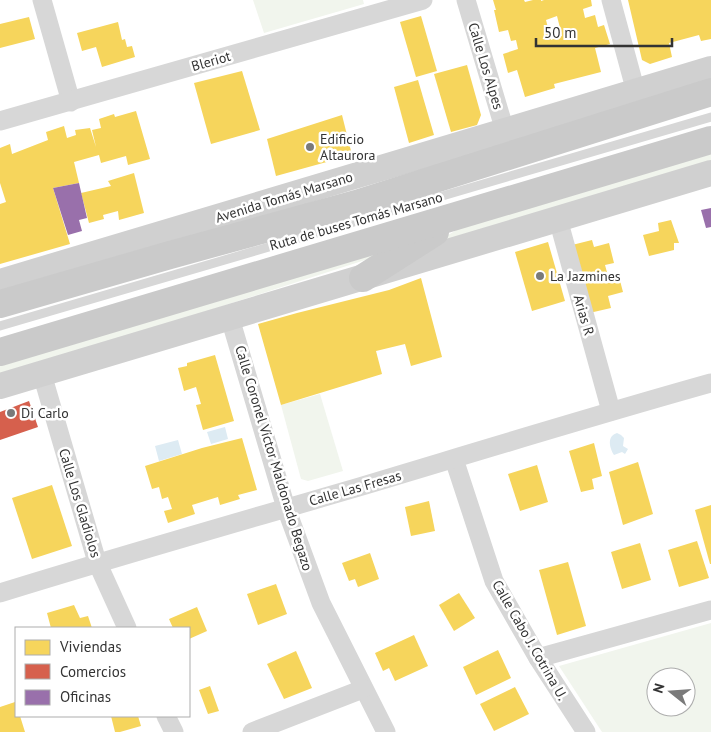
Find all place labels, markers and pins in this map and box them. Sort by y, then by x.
place label: Edificio Altaurora [320,130,376,164]
marker: Edificio Altaurora [304,141,316,153]
place label: La Jazmines [550,267,621,285]
marker: La Jazmines [534,270,546,282]
place label: Di Carlo [21,404,69,422]
marker: Di Carlo [5,407,17,419]

